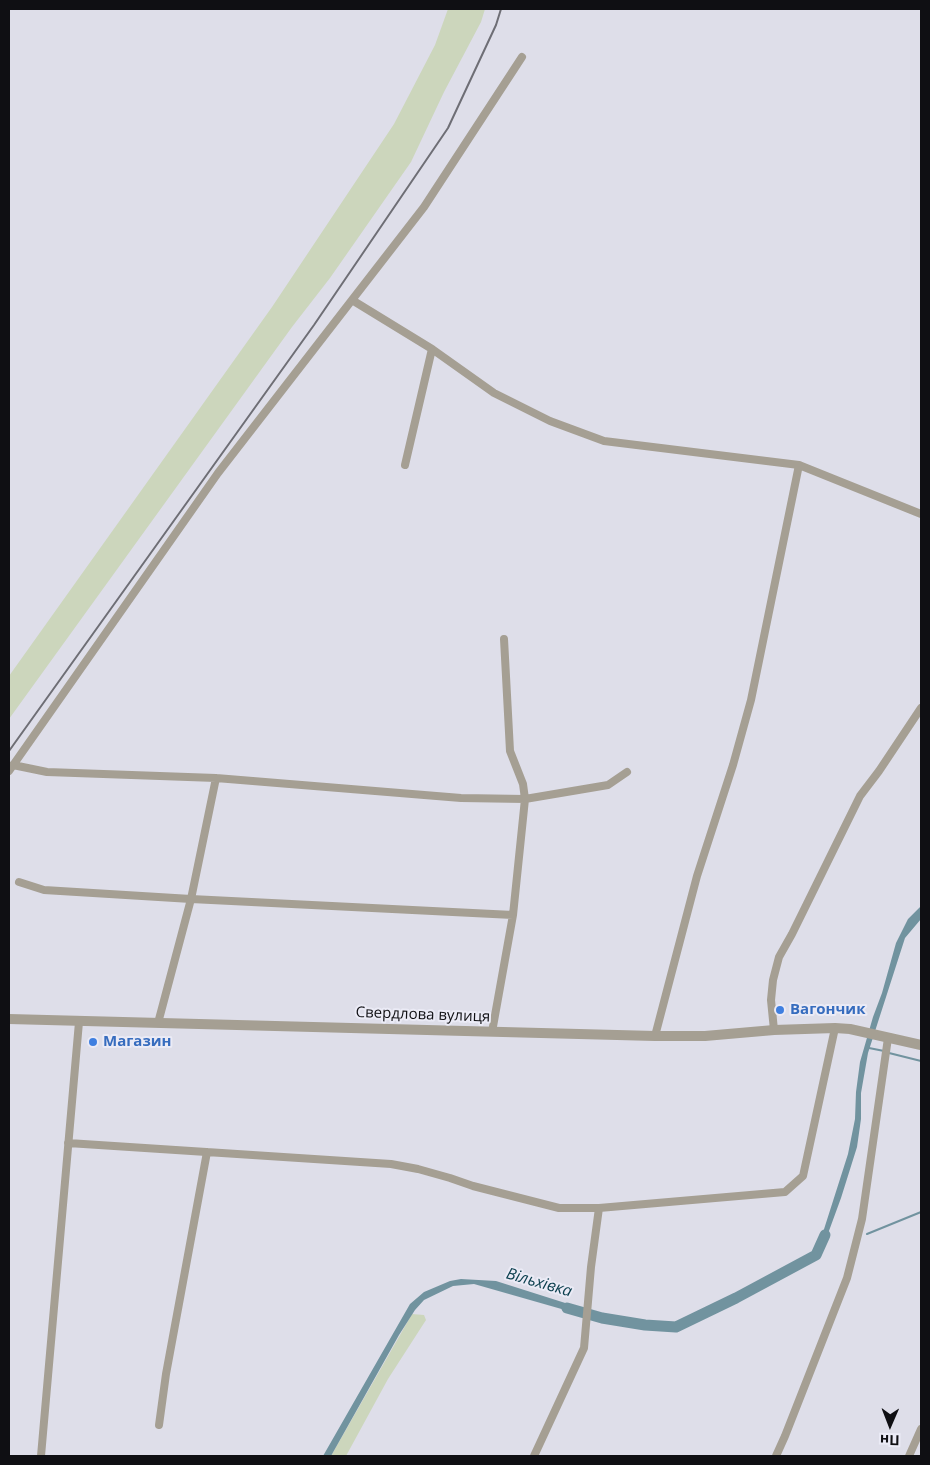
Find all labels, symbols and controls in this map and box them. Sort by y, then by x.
place label: Вагончик [790,1001,865,1019]
street label: Свердлова вулиця [355,1004,491,1026]
marker: Вагончик [774,1004,786,1016]
place label: Mагазин [103,1033,171,1051]
marker: Mагазин [87,1036,99,1048]
water label: Вільхівка [504,1264,574,1302]
north arrow [865,1400,915,1450]
text: Пн [880,1431,900,1450]

